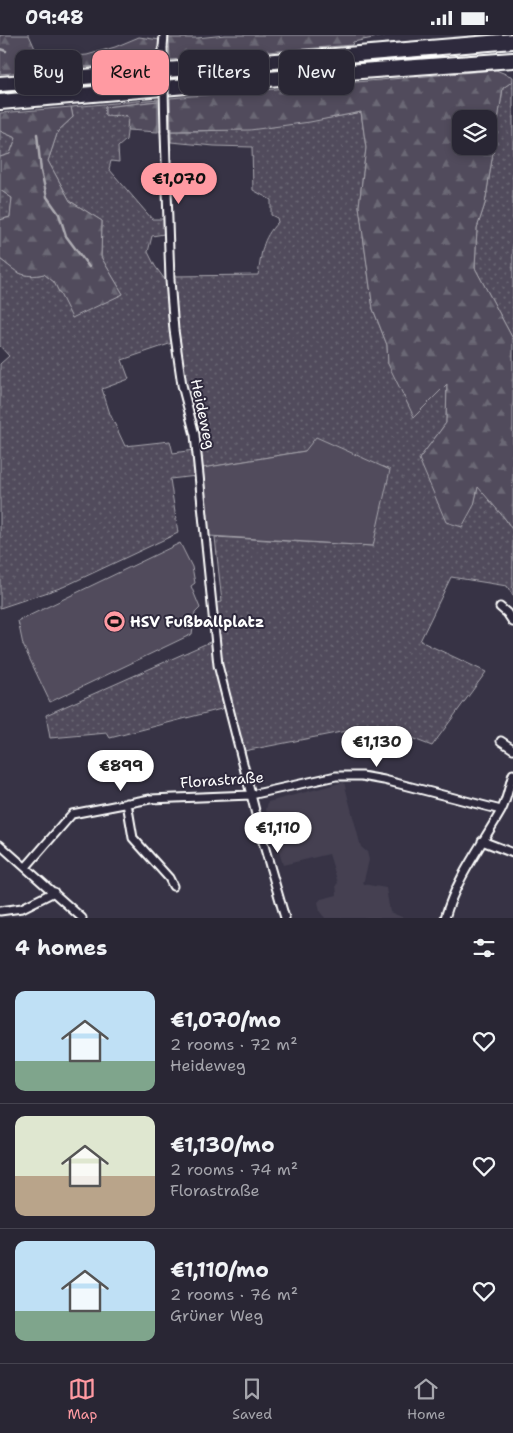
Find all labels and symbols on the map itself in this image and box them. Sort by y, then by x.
pin: €1,070 [138,163,220,205]
street label: Heideweg [186,377,220,451]
sports icon: HSV Fußballplatz [102,610,126,634]
place label: HSV Fußballplatz [130,612,264,632]
pin: €1,130 [336,725,418,768]
pin: €899 [91,749,151,792]
street label: Florastraße [179,767,265,793]
pin: €1,110 [237,811,319,854]

